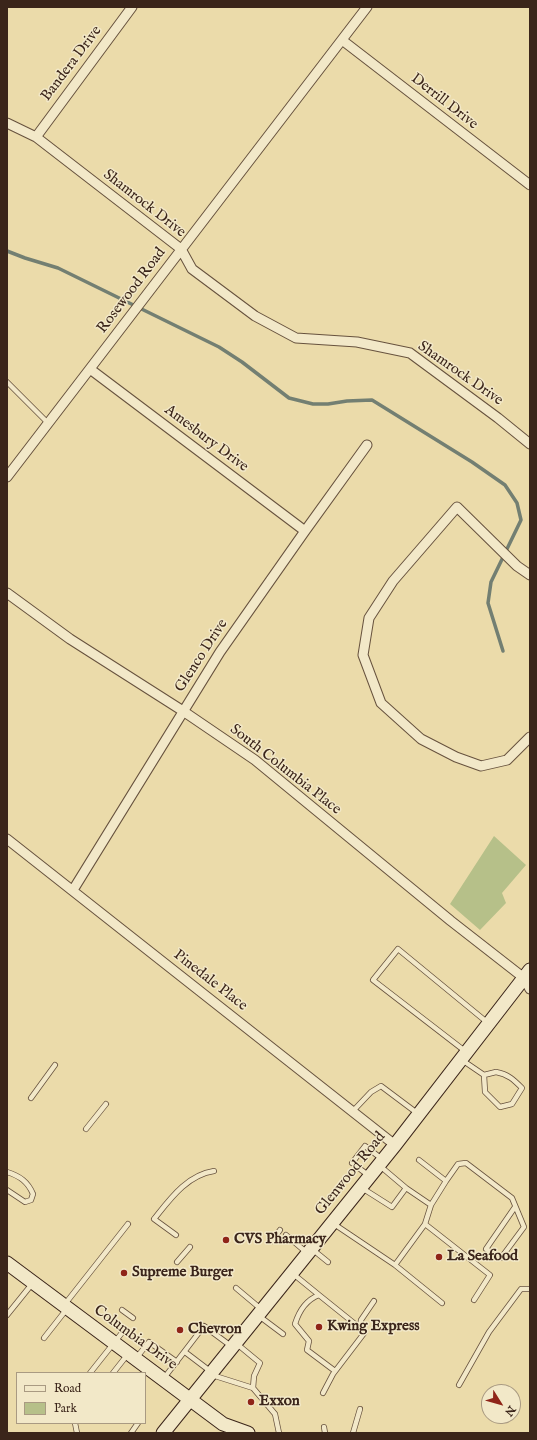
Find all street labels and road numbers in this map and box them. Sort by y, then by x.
street label: Bandera Drive [38,23,106,105]
street label: Derrill Drive [407,70,481,134]
street label: Shamrock Drive [99,166,189,242]
street label: Rosewood Road [94,245,170,337]
street label: Shamrock Drive [414,338,506,410]
street label: Amesbury Drive [160,402,252,476]
street label: Glenco Drive [172,616,232,696]
street label: South Columbia Place [226,721,344,819]
street label: Pinedale Place [169,947,251,1015]
street label: Glenwood Road [312,1129,390,1219]
street label: Columbia Drive [90,1302,180,1374]

